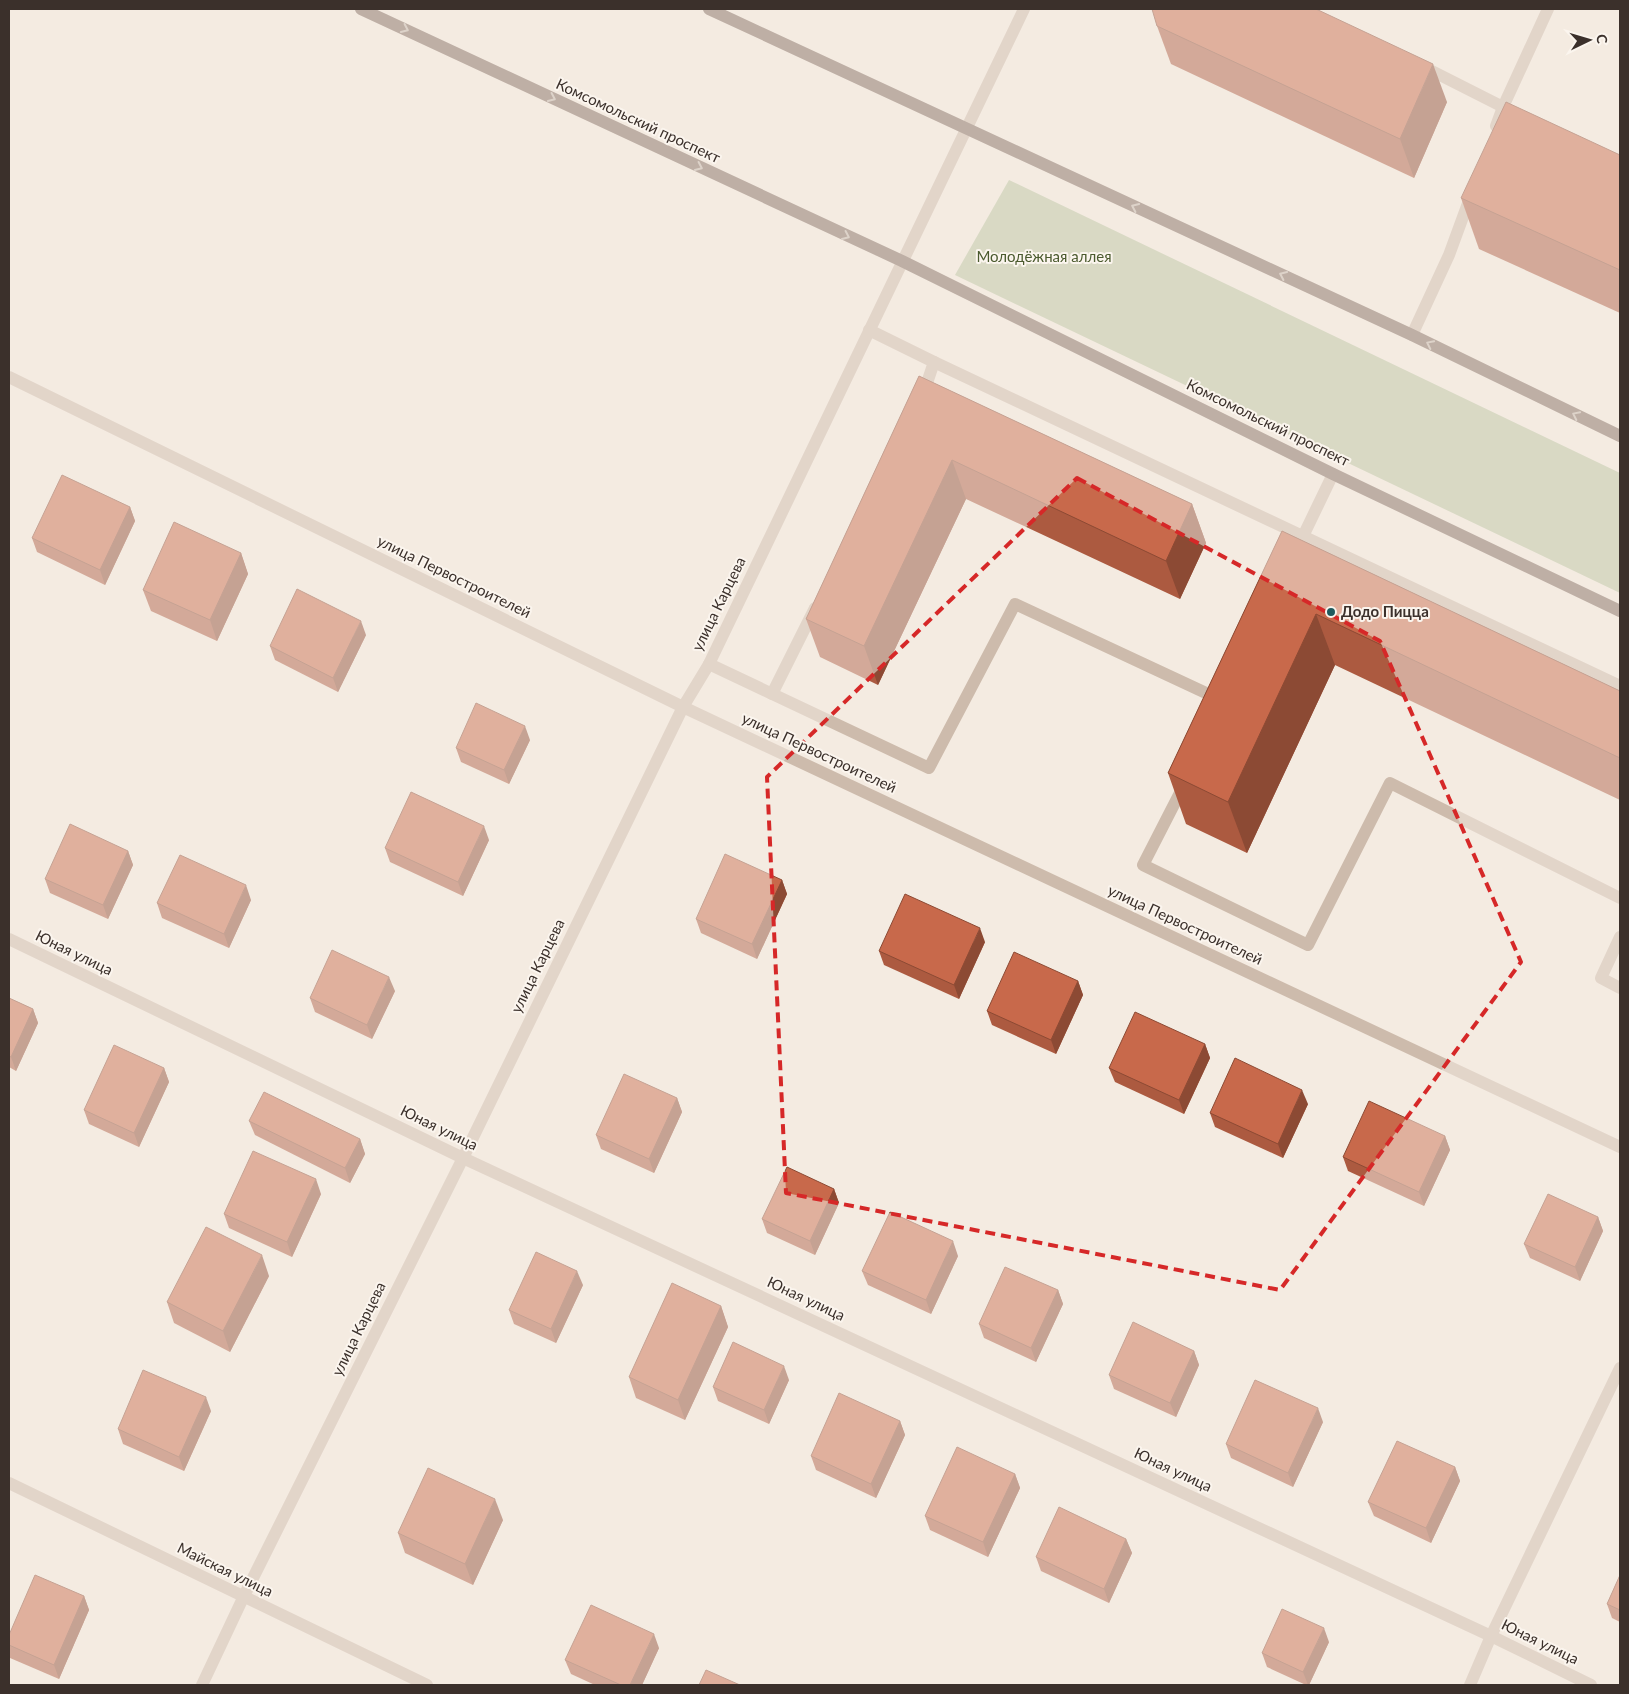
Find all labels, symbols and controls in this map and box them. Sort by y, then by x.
north arrow [1564,15,1614,65]
one-way arrow [400,23,409,34]
text: С [1594,33,1611,45]
street label: Комсомольский проспект [553,74,724,166]
one-way arrow [547,92,556,102]
one-way arrow [694,161,703,171]
one-way arrow [1131,203,1140,213]
one-way arrow [841,229,850,240]
park label: Молодёжная аллея [976,247,1112,265]
one-way arrow [1279,271,1288,282]
one-way arrow [1426,340,1435,350]
street label: Комсомольский проспект [1184,375,1353,470]
one-way arrow [1573,411,1582,421]
street label: улица Первостроителей [375,531,534,621]
street label: улица Карцева [688,554,749,654]
place label: Додо Пицца [1341,602,1429,620]
marker: Додо Пицца [1325,606,1337,618]
street label: улица Первостроителей [739,708,900,796]
street label: улица Первостроителей [1105,880,1266,968]
street label: улица Карцева [507,916,568,1016]
street label: Юная улица [33,926,116,979]
street label: Юная улица [398,1101,481,1154]
street label: Юная улица [765,1272,848,1324]
street label: улица Карцева [328,1279,389,1379]
street label: Юная улица [1132,1443,1215,1495]
street label: Майская улица [175,1538,276,1600]
street label: Юная улица [1499,1615,1582,1668]

